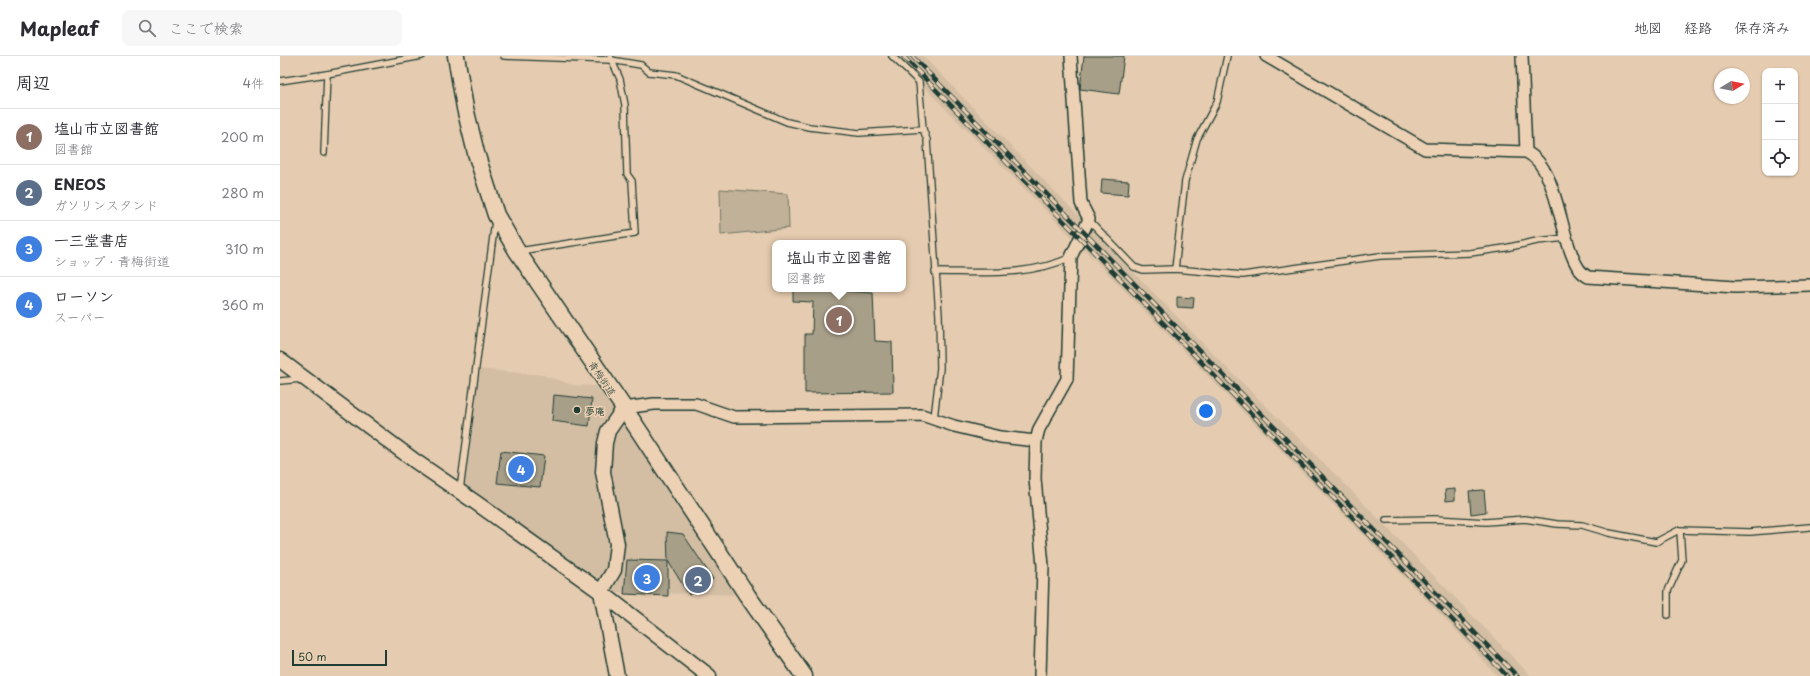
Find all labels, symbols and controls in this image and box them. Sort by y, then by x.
search box [122,10,402,46]
text: Mapleaf [20,14,98,42]
text: ここで検索 [168,16,243,39]
icon: search [136,17,158,39]
text: 地図 [1634,17,1662,38]
text: 経路 [1684,17,1712,38]
text: 保存済み [1734,17,1790,38]
north arrow [1714,68,1750,104]
map controls [1762,68,1798,176]
button: + [1762,68,1798,104]
text: 周辺 [16,69,50,95]
text: 4件 [242,73,264,92]
button: − [1762,104,1798,140]
text: 塩山市立図書館 [54,116,159,139]
text: 1 [26,127,32,146]
text: 200 m [221,127,264,146]
text: 図書館 [54,139,93,158]
button: locate [1762,140,1798,176]
text: ENEOS [54,172,106,195]
text: 2 [24,183,34,202]
text: 280 m [222,183,264,202]
text: ガソリンスタンド [54,195,158,214]
text: 一三堂書店 [54,228,129,251]
text: 3 [25,239,33,258]
text: 310 m [225,239,264,258]
popup [772,240,906,292]
text: 塩山市立図書館 [786,245,892,268]
text: ショップ · 青梅街道 [54,251,170,270]
text: 図書館 [786,268,826,287]
text: ローソン [54,284,114,307]
text: 4 [25,295,33,314]
text: 360 m [221,295,264,314]
pin: 1 [826,305,852,335]
text: スーパー [54,307,105,326]
street label: 青梅街道 [586,357,620,399]
your location [1196,401,1216,421]
place label: 夢庵 [585,403,605,418]
marker: 夢庵 [572,405,582,415]
pin: 4 [508,454,534,484]
pin: 3 [634,563,660,593]
pin: 2 [685,565,711,595]
scale bar [292,648,387,667]
text: 50 m [298,648,327,665]

